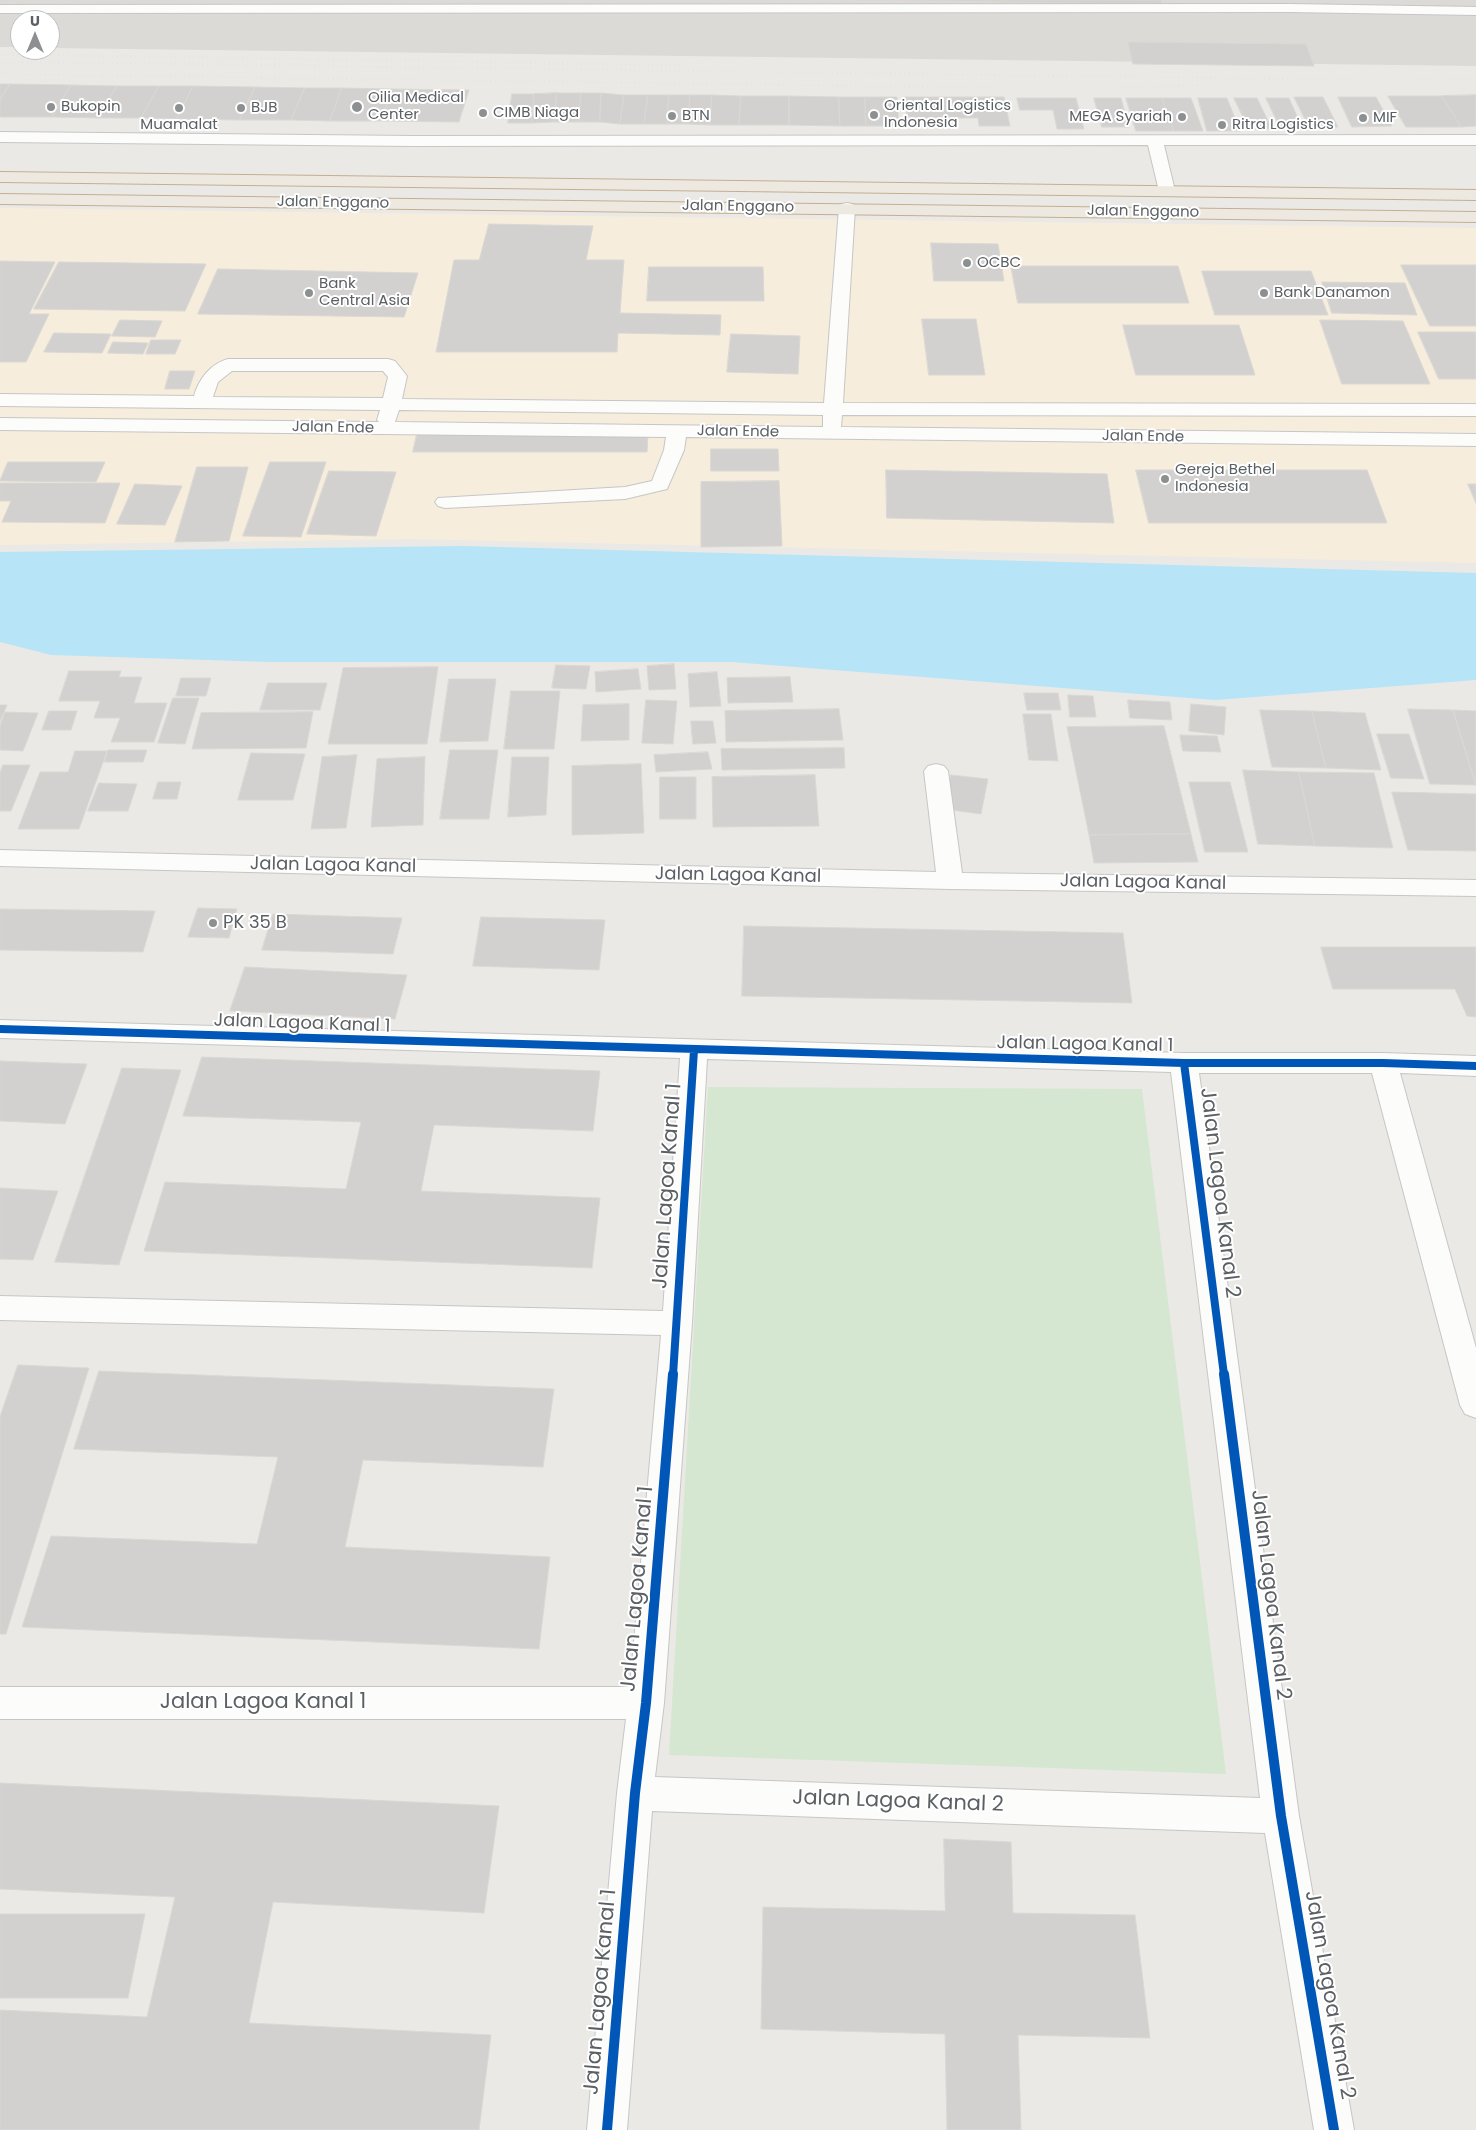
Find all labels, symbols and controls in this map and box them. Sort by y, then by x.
north arrow [10,10,60,60]
text: U [30,11,40,31]
place label: Oilia Medical Center [368,89,464,124]
place label: Oriental Logistics Indonesia [884,97,1011,132]
place label: Bukopin [61,98,121,116]
place label: BJB [251,99,277,117]
marker: Oilia Medical Center [350,100,364,114]
marker: Bukopin [45,101,57,113]
marker: Muamalat [173,102,185,114]
marker: BJB [235,102,247,114]
place label: CIMB Niaga [493,104,579,122]
marker: CIMB Niaga [477,107,489,119]
place label: BTN [682,107,710,125]
place label: MEGA Syariah [1069,108,1172,126]
marker: Oriental Logistics Indonesia [868,109,880,121]
place label: MIF [1373,109,1397,127]
marker: BTN [666,110,678,122]
marker: MEGA Syariah [1176,111,1188,123]
marker: MIF [1357,112,1369,124]
place label: Muamalat [140,116,218,134]
place label: Ritra Logistics [1232,116,1334,134]
marker: Ritra Logistics [1216,119,1228,131]
street label: Jalan Enggano [277,193,389,213]
street label: Jalan Enggano [682,197,794,217]
street label: Jalan Enggano [1087,202,1199,222]
place label: OCBC [977,254,1021,272]
marker: OCBC [961,257,973,269]
place label: Bank Central Asia [319,275,410,310]
place label: Bank Danamon [1274,284,1390,302]
marker: Bank Central Asia [303,287,315,299]
marker: Bank Danamon [1258,287,1270,299]
street label: Jalan Ende [292,418,374,438]
street label: Jalan Ende [697,422,779,442]
street label: Jalan Ende [1102,427,1184,447]
place label: Gereja Bethel Indonesia [1175,461,1275,496]
marker: Gereja Bethel Indonesia [1159,473,1171,485]
street label: Jalan Lagoa Kanal [250,854,416,878]
street label: Jalan Lagoa Kanal [655,864,821,888]
street label: Jalan Lagoa Kanal [1060,871,1226,895]
place label: PK 35 B [223,912,287,934]
marker: PK 35 B [207,917,219,929]
street label: Jalan Lagoa Kanal 1 [213,1010,391,1038]
street label: Jalan Lagoa Kanal 1 [996,1033,1174,1057]
street label: Jalan Lagoa Kanal 1 [648,1082,688,1290]
street label: Jalan Lagoa Kanal 2 [1194,1086,1244,1300]
street label: Jalan Lagoa Kanal 1 [616,1485,660,1693]
street label: Jalan Lagoa Kanal 2 [1245,1488,1295,1702]
street label: Jalan Lagoa Kanal 1 [160,1690,366,1716]
street label: Jalan Lagoa Kanal 2 [792,1786,1004,1818]
street label: Jalan Lagoa Kanal 1 [579,1888,623,2096]
street label: Jalan Lagoa Kanal 2 [1298,1889,1360,2101]

